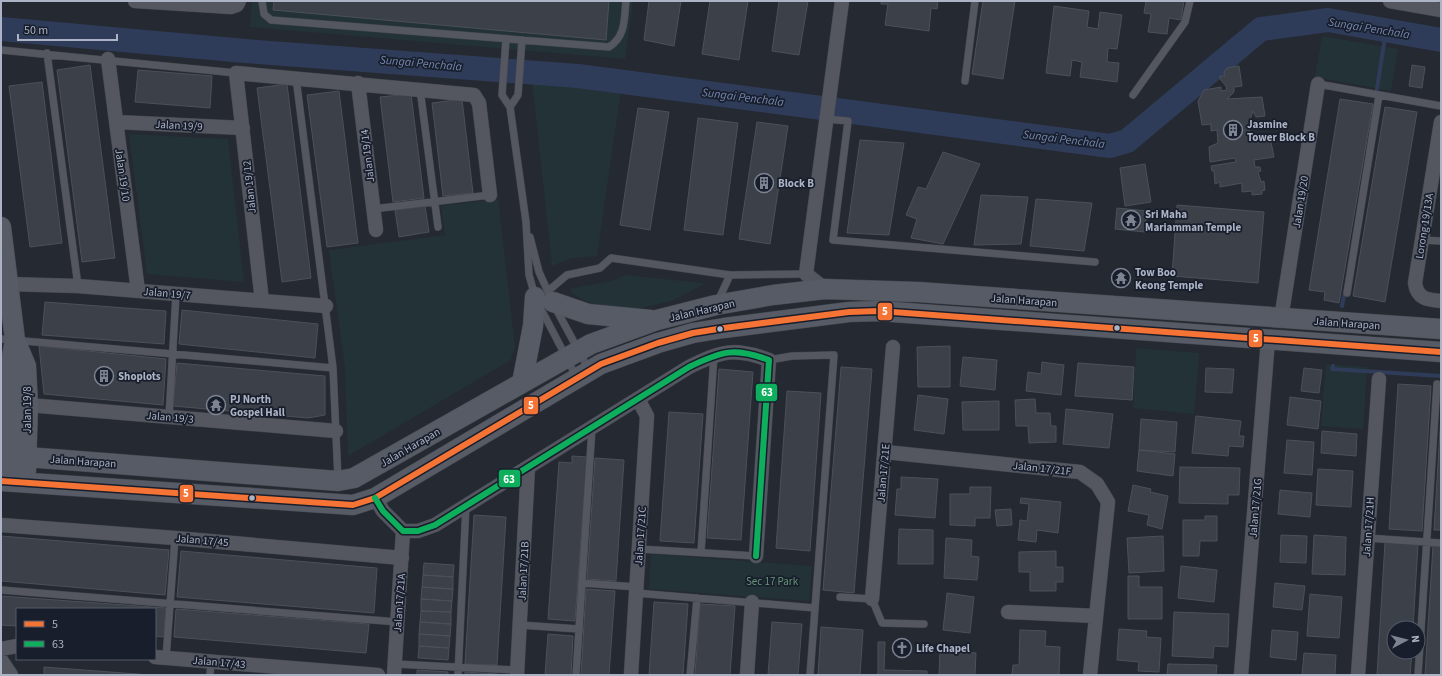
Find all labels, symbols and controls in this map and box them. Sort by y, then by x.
water label: Sungai Penchala [1327,14,1412,43]
scale bar [18,16,117,42]
text: 50 m [24,22,48,39]
water label: Sungai Penchala [379,51,463,76]
water label: Sungai Penchala [701,84,785,111]
street label: Jalan 19/9 [155,117,203,134]
place label: Jasmine Tower Block B [1247,117,1315,145]
building icon: Jasmine Tower Block B [1222,119,1244,141]
water label: Sungai Penchala [1022,126,1106,153]
street label: Jalan 19/14 [357,128,378,183]
street label: Jalan 19/10 [111,148,134,202]
street label: Jalan 19/12 [239,160,260,214]
building icon: Block B [753,172,775,194]
street label: Jalan 19/20 [1289,175,1312,229]
place label: Block B [778,176,814,191]
street label: Lorong 19/13A [1412,192,1437,260]
place label: Sri Maha Mariamman Temple [1145,207,1241,235]
temple icon: Sri Maha Mariamman Temple [1120,209,1142,231]
place label: Tow Boo Keong Temple [1135,265,1204,293]
temple icon: Tow Boo Keong Temple [1110,267,1132,289]
street label: Jalan 19/7 [143,284,191,303]
street label: Jalan Harapan [990,291,1058,310]
street label: Jalan Harapan [668,296,736,325]
line badge: 5 [877,302,893,321]
text: 5 [882,304,888,319]
street label: Jalan Harapan [1313,314,1381,333]
unlabelled marker [1112,323,1122,333]
unlabelled marker [715,324,725,334]
line badge: 5 [1248,329,1263,348]
text: 5 [1253,331,1259,346]
building icon: Shoplots [93,365,115,387]
place label: Shoplots [118,369,161,384]
line badge: 63 [755,383,778,402]
text: 63 [761,385,773,400]
street label: Jalan 19/8 [20,386,35,434]
place label: PJ North Gospel Hall [230,392,286,420]
temple icon: PJ North Gospel Hall [205,394,227,416]
line badge: 5 [523,396,539,415]
text: 5 [528,398,534,413]
street label: Jalan 19/3 [146,408,194,427]
street label: Jalan Harapan [378,424,443,471]
street label: Jalan 17/21E [873,443,894,503]
street label: Jalan Harapan [49,452,117,471]
street label: Jalan 17/21F [1012,458,1072,479]
line badge: 63 [498,469,521,488]
text: 63 [503,472,515,487]
street label: Jalan 17/21G [1245,477,1266,539]
line badge: 5 [179,484,194,503]
text: 5 [183,486,189,501]
unlabelled marker [247,493,257,503]
street label: Jalan 17/21H [1359,496,1378,558]
street label: Jalan 17/21C [631,506,650,566]
street label: Jalan 17/45 [175,531,229,550]
street label: Jalan 17/21B [514,540,533,601]
street label: Jalan 17/21A [390,573,409,633]
park label: Sec 17 Park [746,574,799,589]
legend [16,608,156,660]
text: 5 [52,616,58,633]
north arrow [1386,620,1426,660]
text: N [1408,634,1423,643]
text: 63 [52,636,64,653]
church icon: Life Chapel [891,637,913,659]
place label: Life Chapel [916,641,971,656]
street label: Jalan 17/43 [192,653,246,672]

